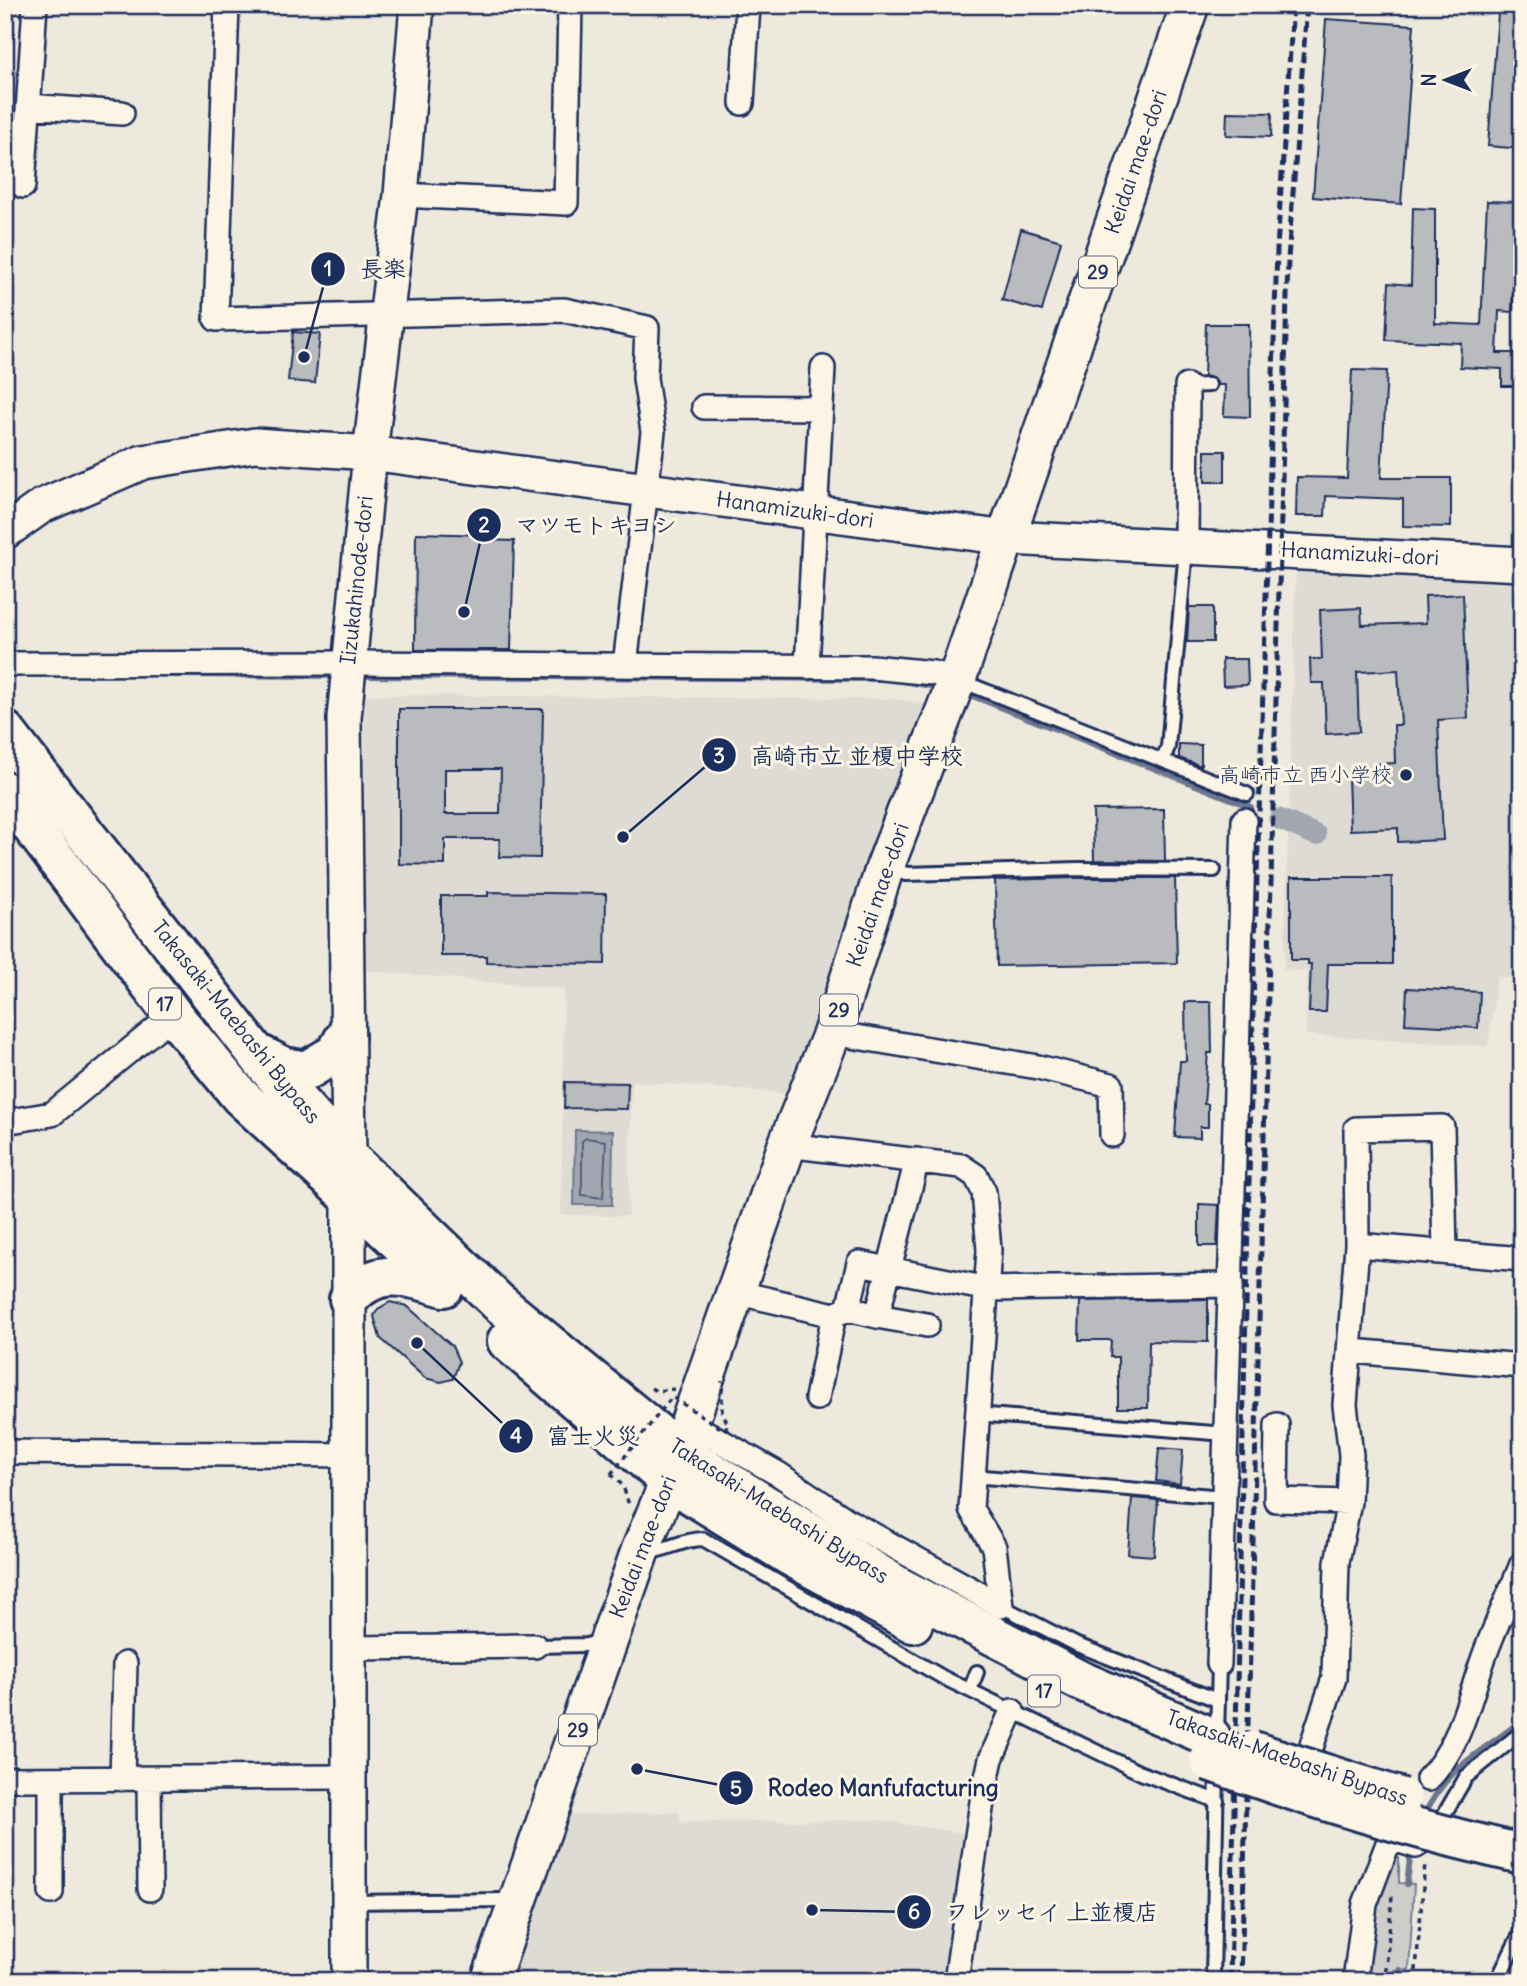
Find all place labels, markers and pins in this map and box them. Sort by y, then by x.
callout: 長楽 [311,247,420,291]
callout: マツモトキヨシ [467,503,691,547]
callout: 高崎市立 並榎中学校 [702,733,977,777]
place label: 高崎市立 西小学校 [1219,761,1392,788]
marker: 高崎市立 西小学校 [1398,767,1414,783]
callout: 富士火災 [498,1414,653,1458]
callout: Rodeo Manfufacturing [718,1766,1012,1810]
callout: フレッセイ 上並榎店 [897,1890,1172,1934]

